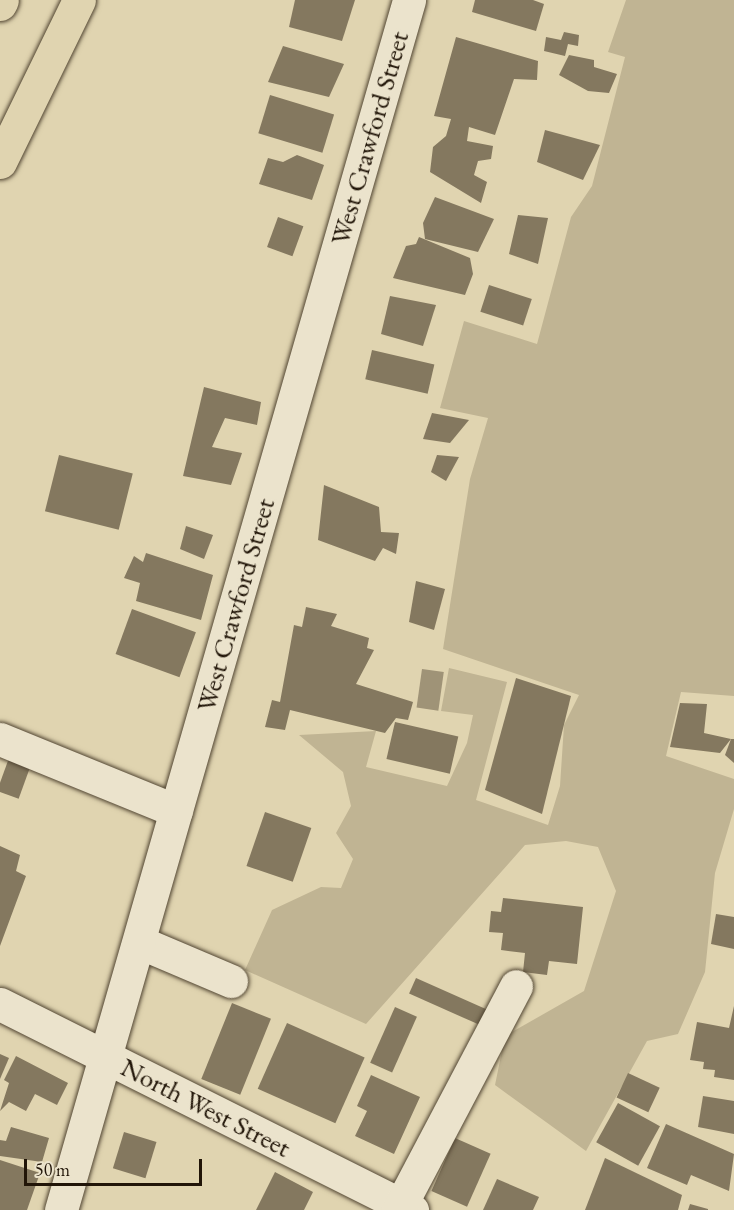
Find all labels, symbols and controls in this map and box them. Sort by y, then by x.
street label: West Crawford Street [323,27,415,249]
street label: West Crawford Street [189,494,281,716]
street label: North West Street [116,1050,296,1164]
scale bar [27,1147,206,1185]
text: 50 m [35,1158,70,1181]

